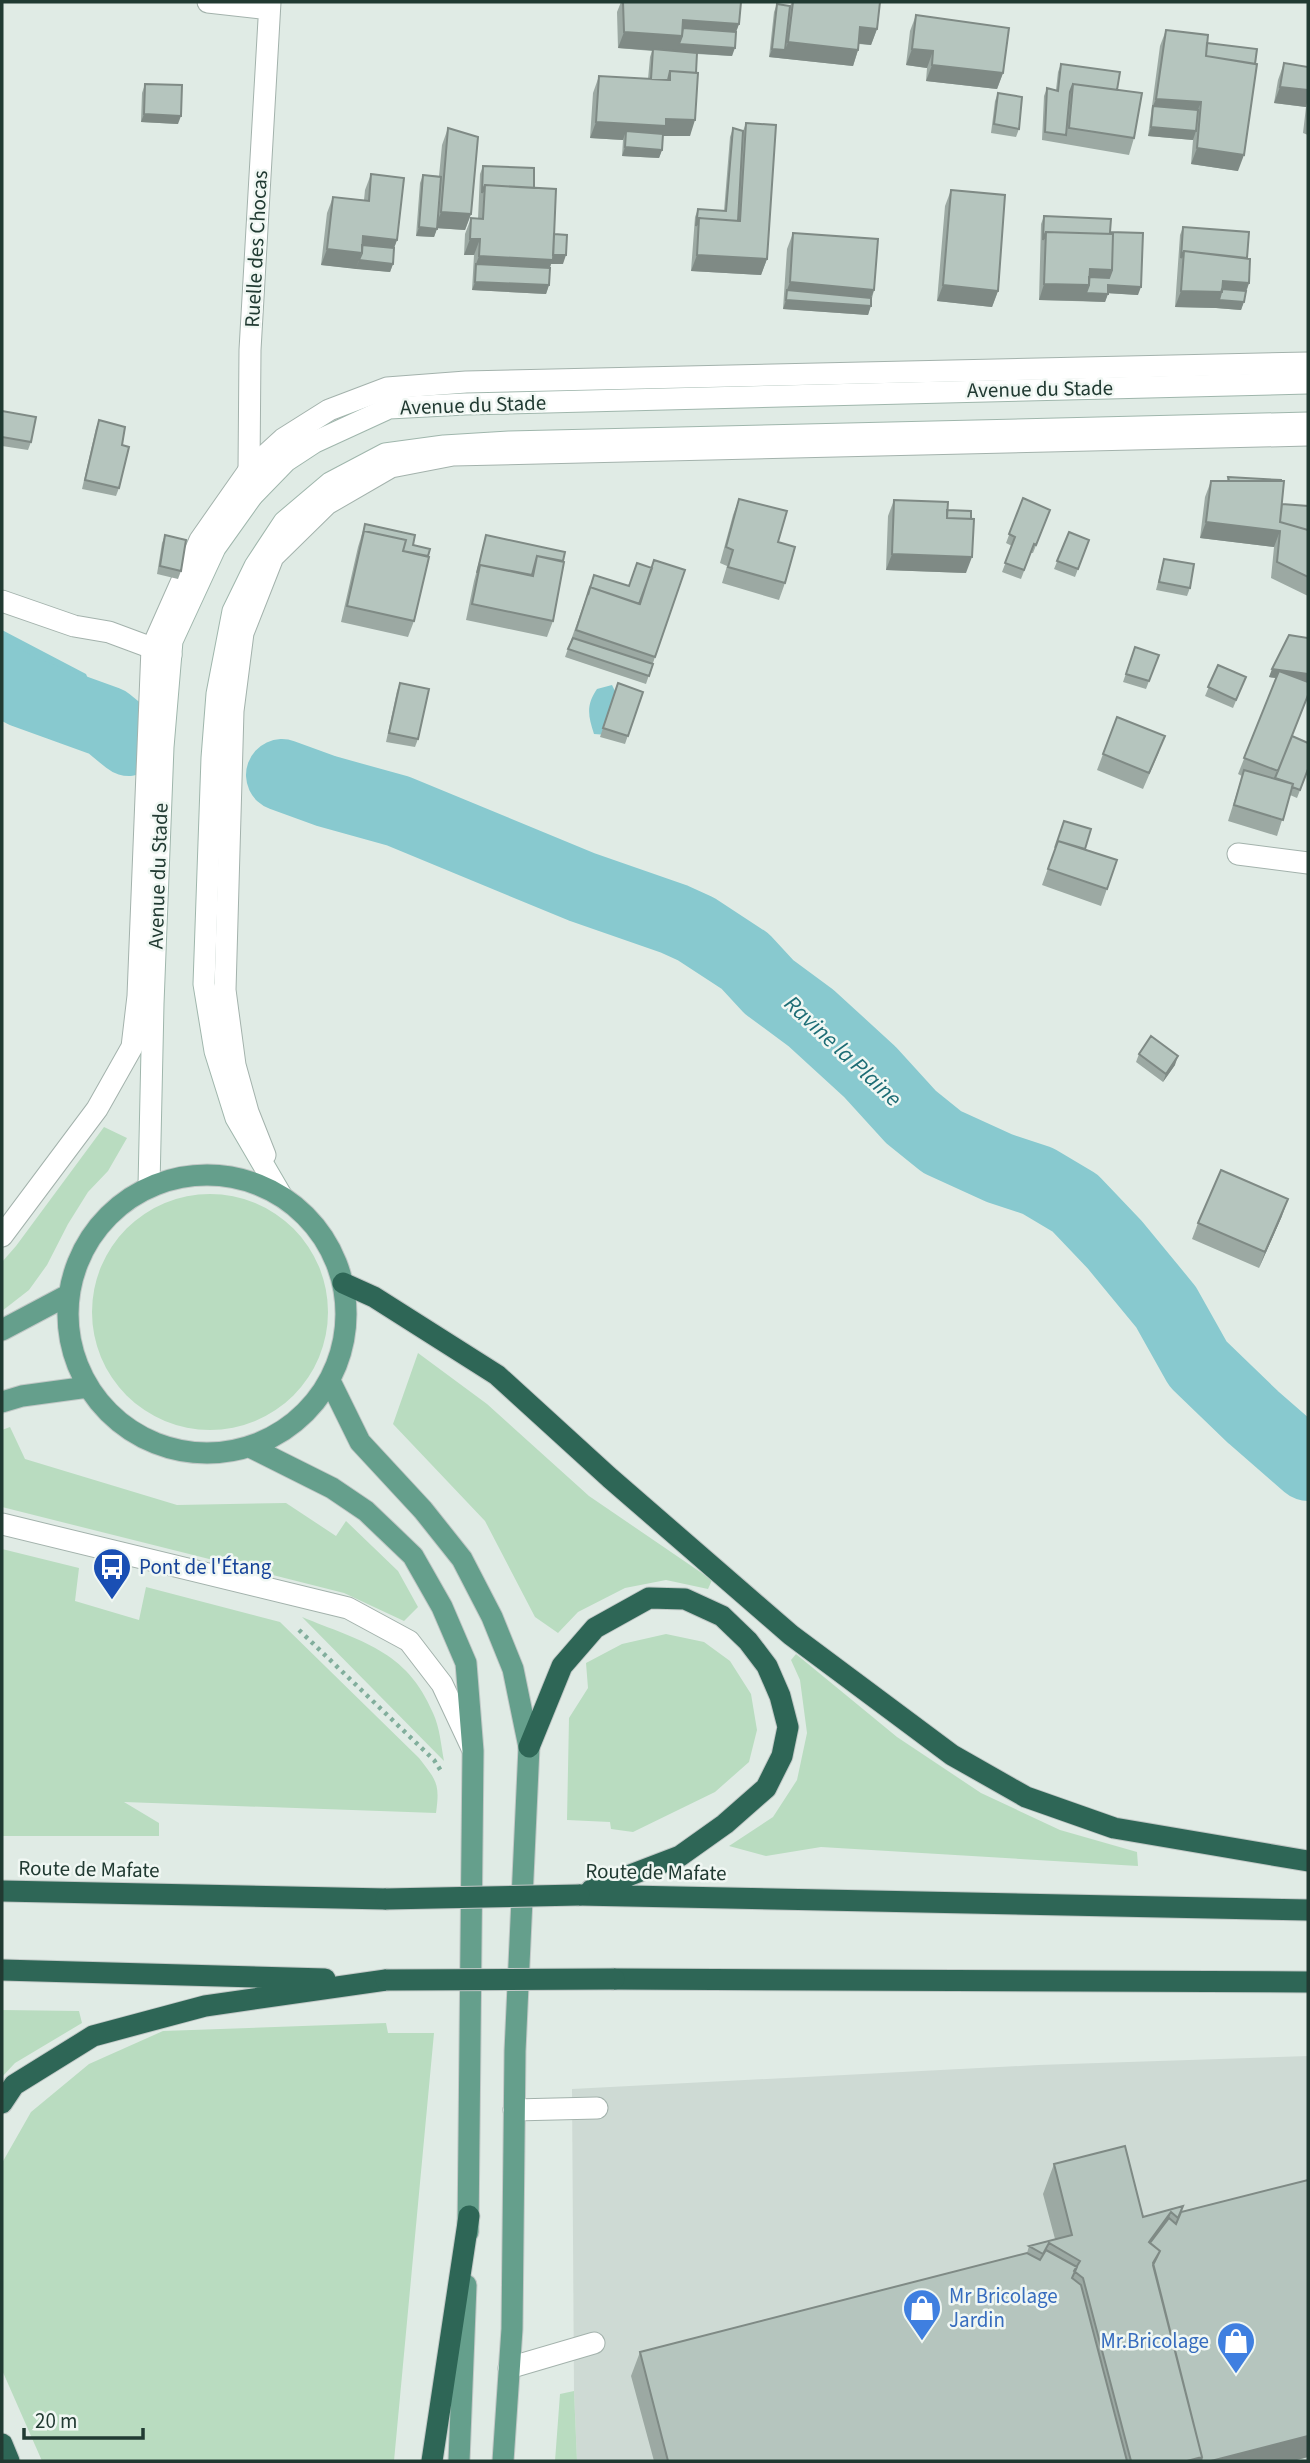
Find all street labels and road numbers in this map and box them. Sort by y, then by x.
street label: Ruelle des Chocas [237,169,275,329]
street label: Avenue du Stade [967,373,1113,405]
street label: Avenue du Stade [399,387,547,423]
street label: Avenue du Stade [140,802,176,950]
street label: Route de Mafate [18,1853,160,1885]
street label: Route de Mafate [585,1856,727,1888]

